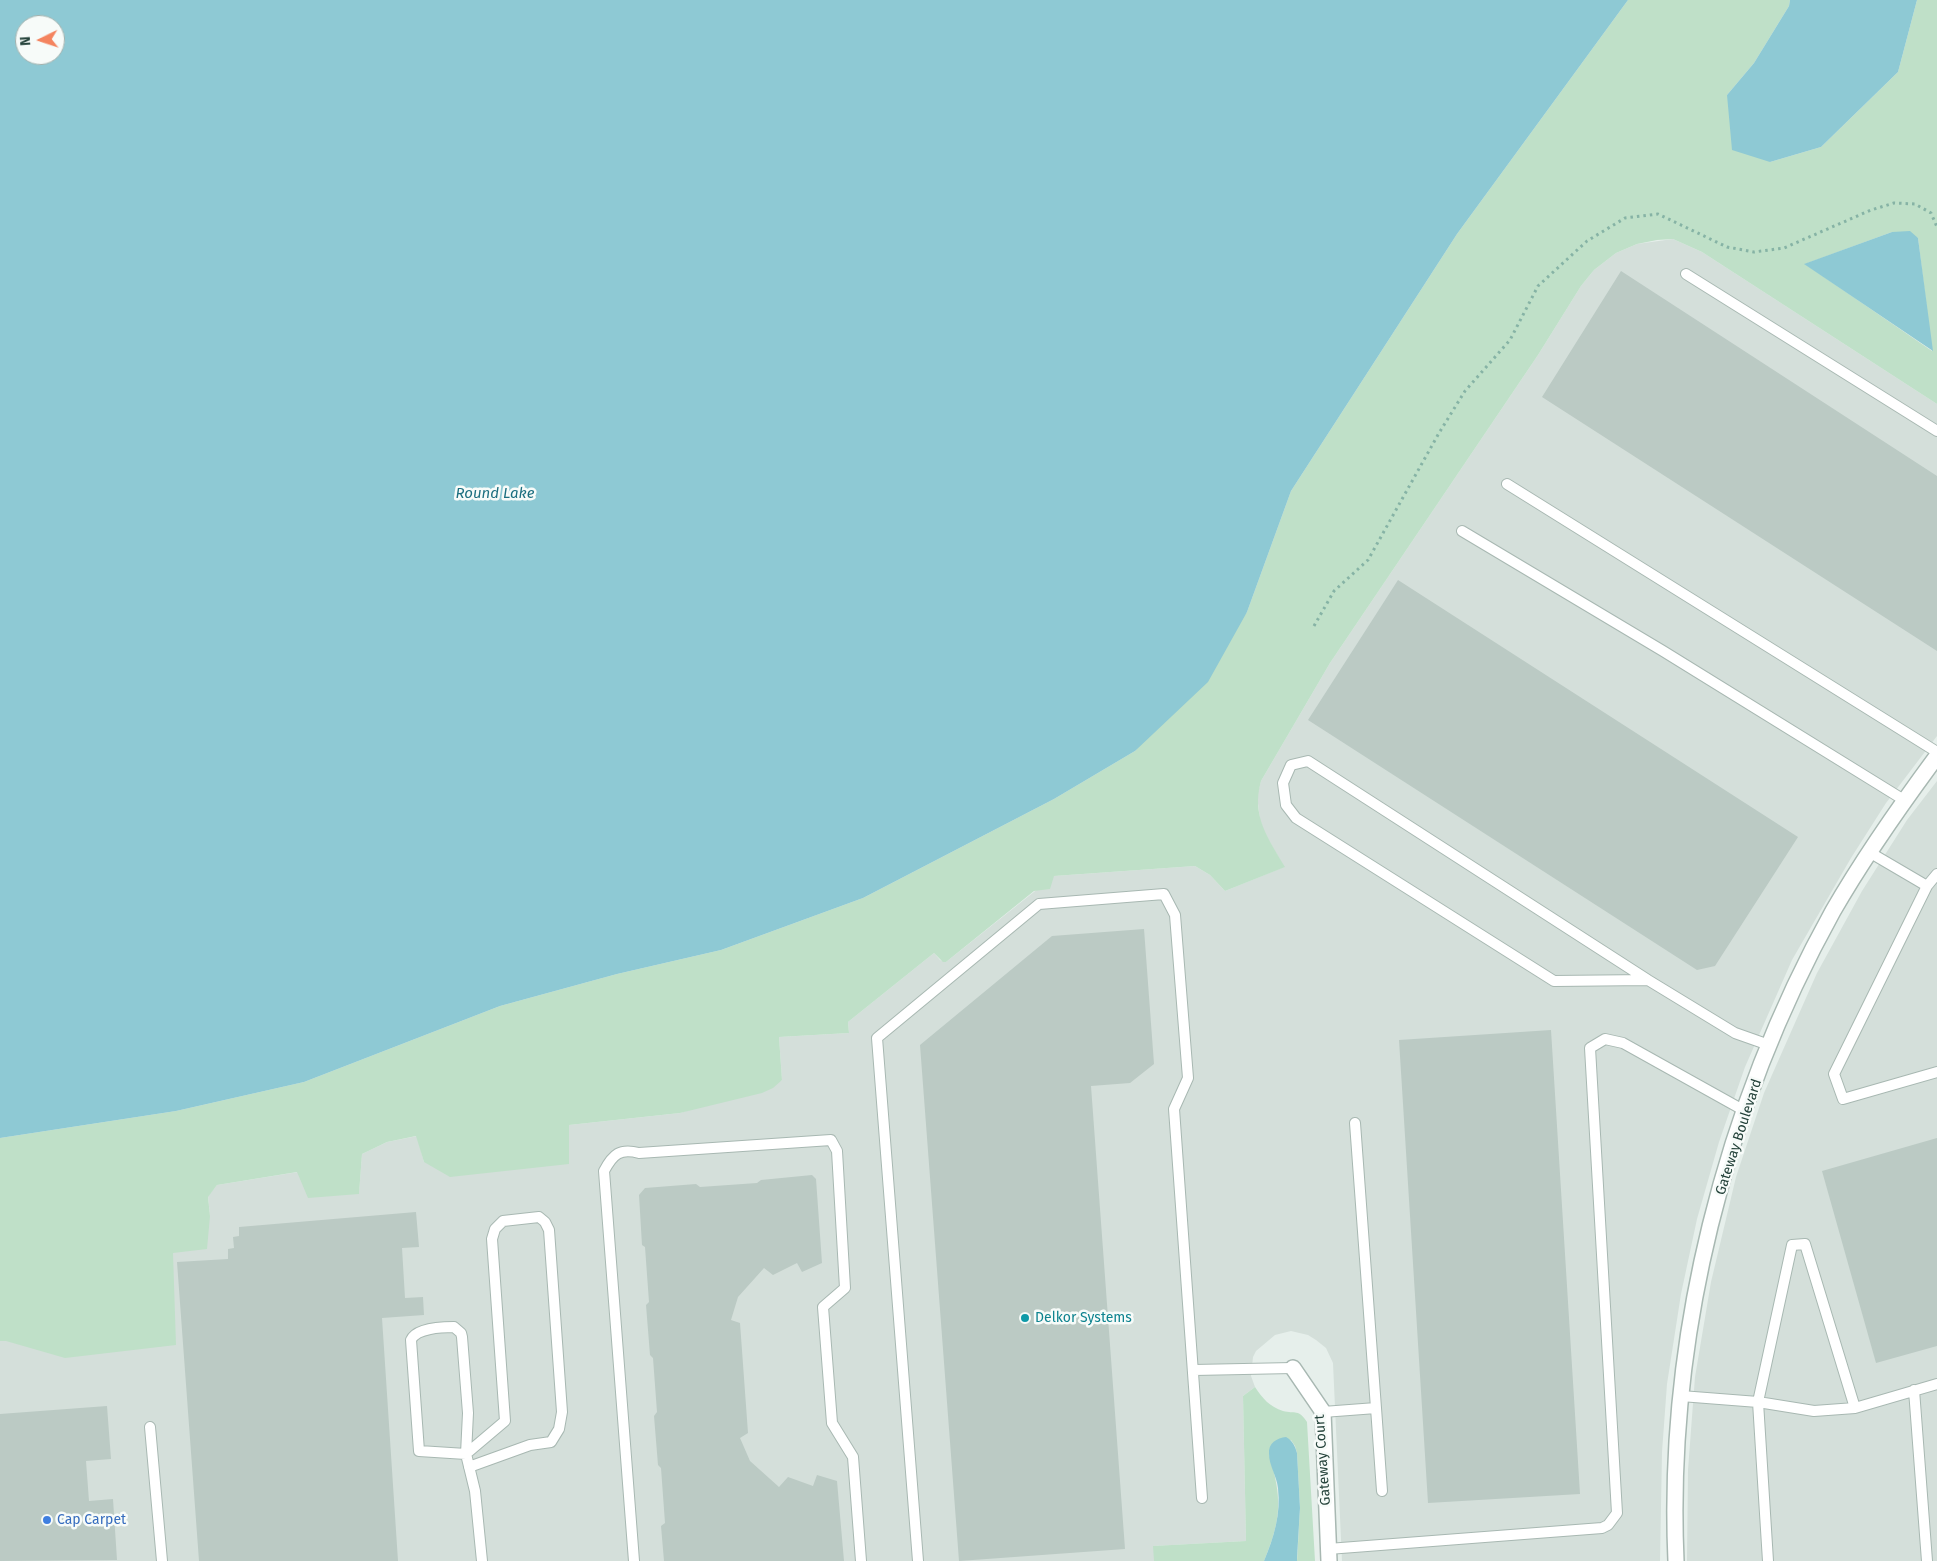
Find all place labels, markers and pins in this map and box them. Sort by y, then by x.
place label: Delkor Systems [1035,1310,1132,1326]
marker: Delkor Systems [1019,1312,1031,1324]
place label: Cap Carpet [57,1512,126,1528]
marker: Cap Carpet [41,1514,53,1526]

